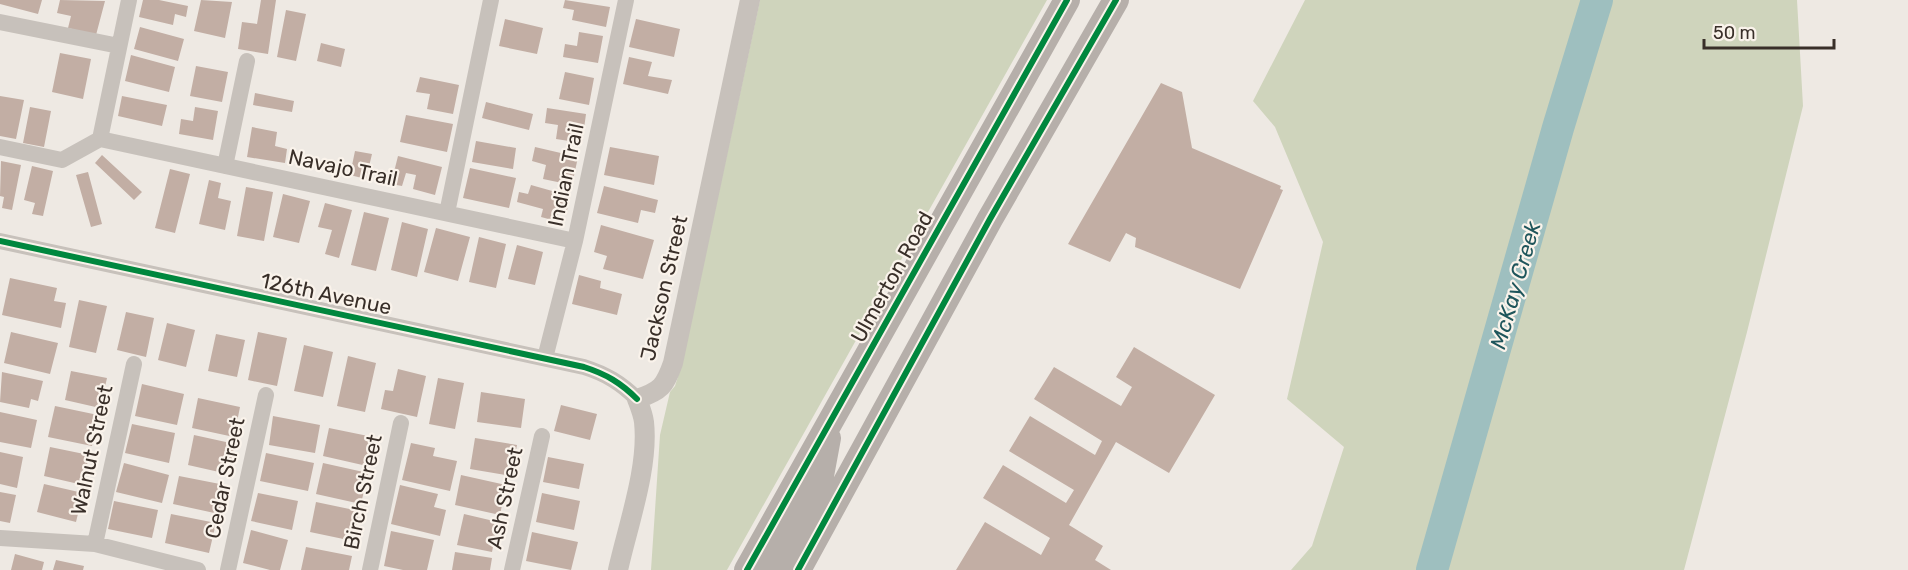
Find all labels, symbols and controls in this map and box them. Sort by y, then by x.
scale bar [1704,12,1834,50]
text: 50 m [1713,22,1756,44]
street label: Indian Trail [542,121,589,229]
street label: Navajo Trail [286,144,400,191]
street label: Ulmerton Road [845,207,938,347]
street label: Jackson Street [635,213,692,363]
water label: McKay Creek [1484,218,1547,352]
street label: 126th Avenue [258,267,394,320]
street label: Walnut Street [66,382,118,517]
street label: Cedar Street [199,415,250,541]
street label: Birch Street [338,432,387,552]
street label: Ash Street [482,445,527,551]

